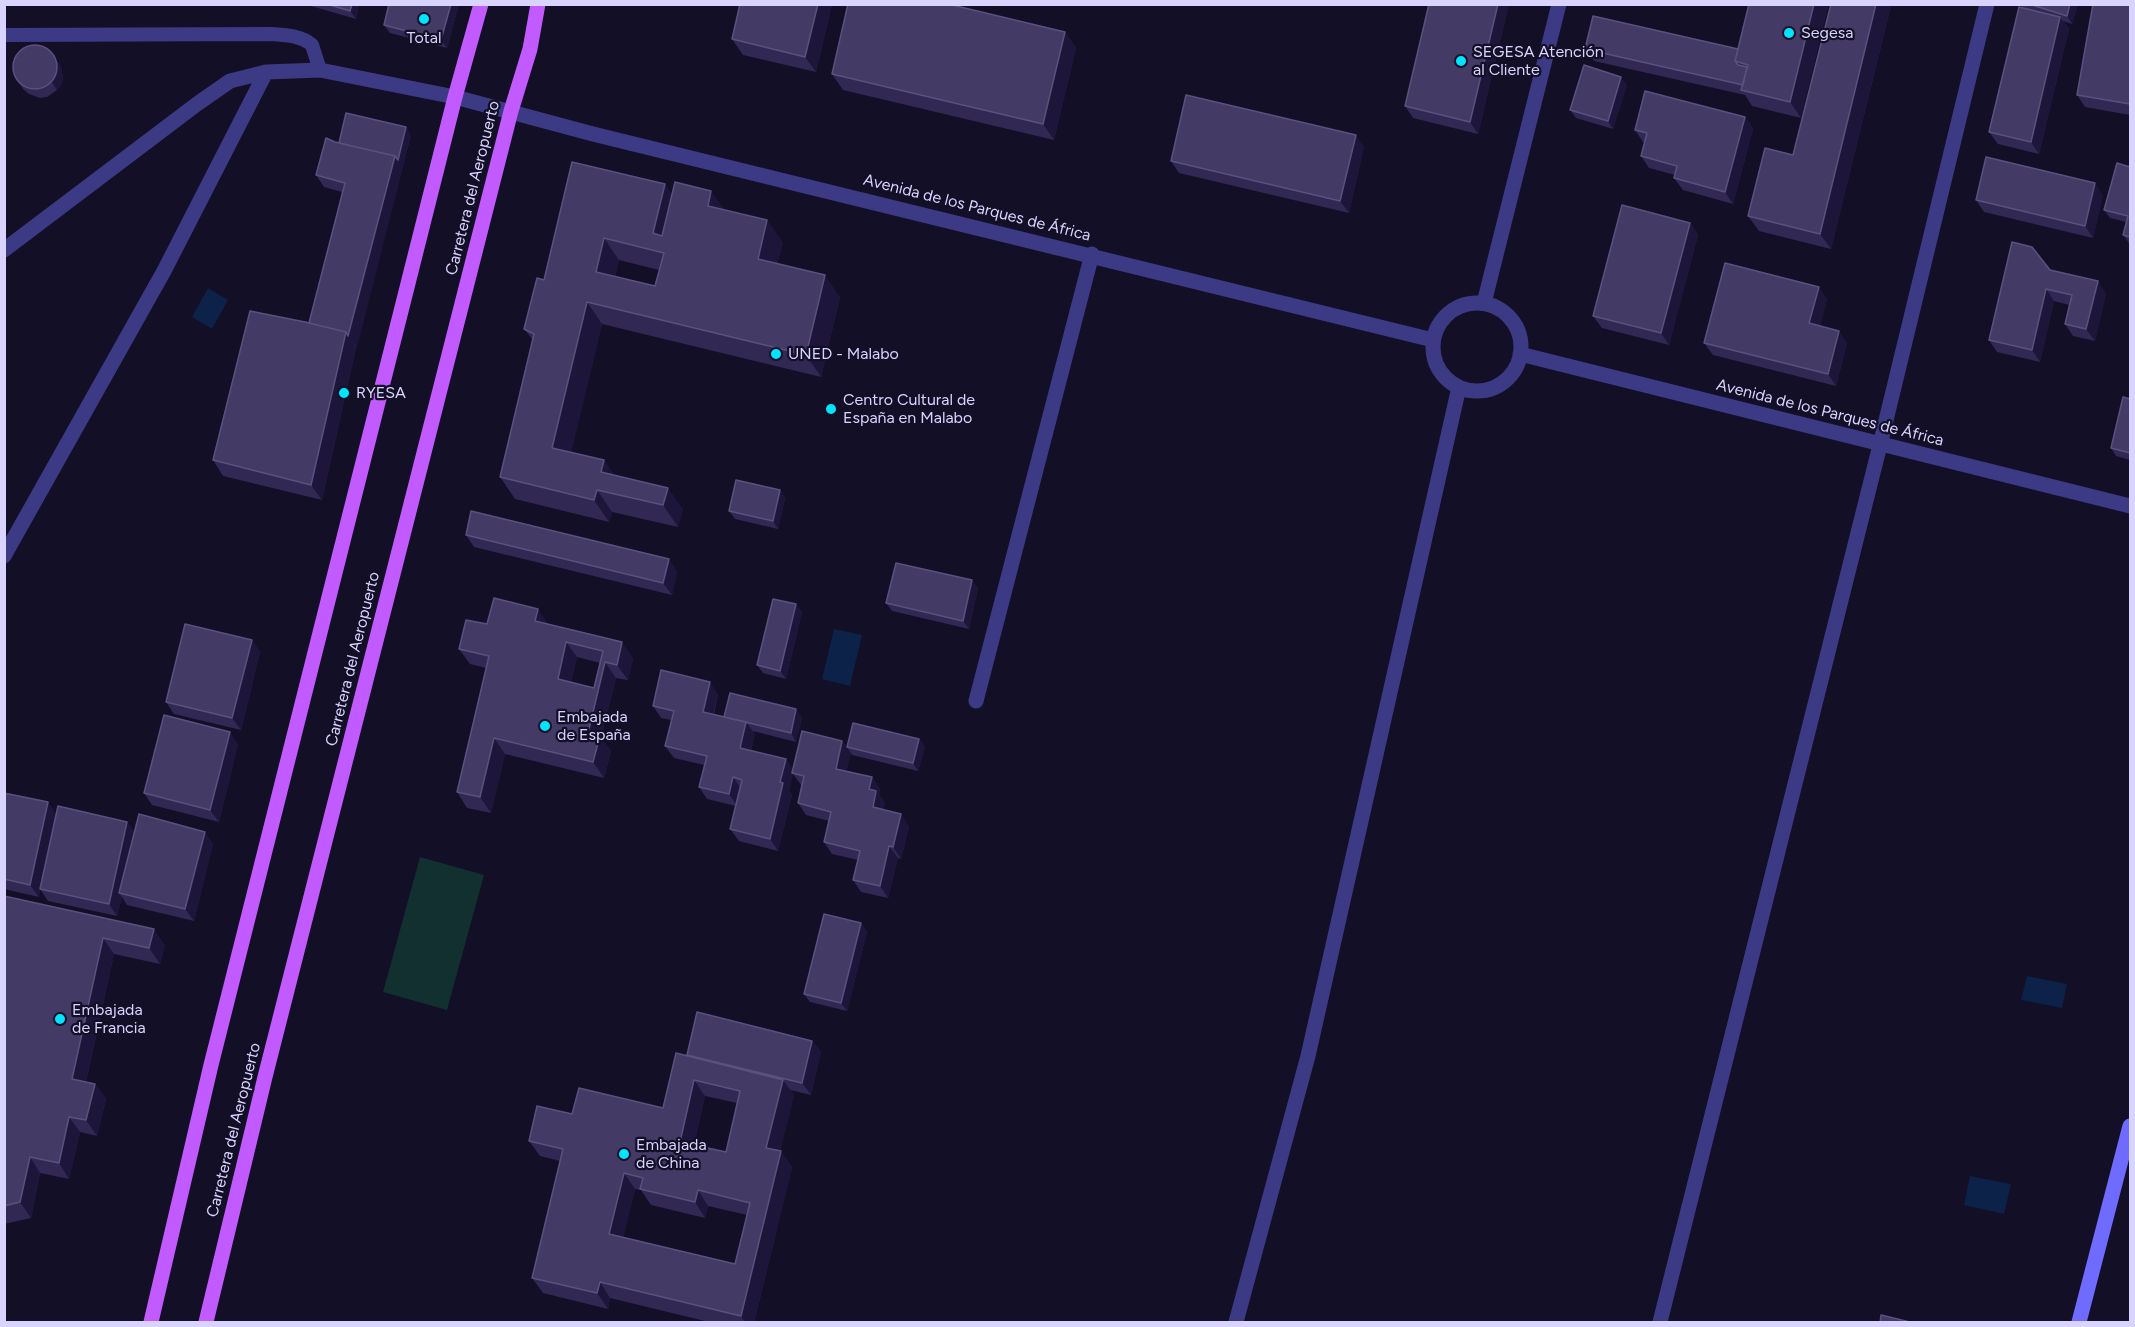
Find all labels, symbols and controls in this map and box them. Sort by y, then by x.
marker: Total [417,12,431,26]
place label: Segesa [1801,23,1853,43]
marker: Segesa [1782,26,1796,40]
place label: Total [407,28,441,48]
place label: SEGESA Atención al Cliente [1473,42,1604,80]
marker: SEGESA Atención al Cliente [1454,54,1468,68]
street label: Carretera del Aeropuerto [442,99,504,277]
street label: Avenida de los Parques de África [861,170,1093,246]
place label: UNED - Malabo [788,344,899,364]
marker: UNED - Malabo [769,347,783,361]
street label: Avenida de los Parques de África [1714,375,1946,451]
place label: RYESA [356,383,406,403]
marker: RYESA [337,386,351,400]
place label: Centro Cultural de España en Malabo [843,390,975,428]
marker: Centro Cultural de España en Malabo [824,402,838,416]
street label: Carretera del Aeropuerto [322,570,384,748]
place label: Embajada de España [557,707,631,745]
marker: Embajada de España [538,719,552,733]
place label: Embajada de Francia [72,1000,146,1038]
marker: Embajada de Francia [53,1012,67,1026]
street label: Carretera del Aeropuerto [203,1041,265,1219]
place label: Embajada de China [636,1135,707,1173]
marker: Embajada de China [617,1147,631,1161]

